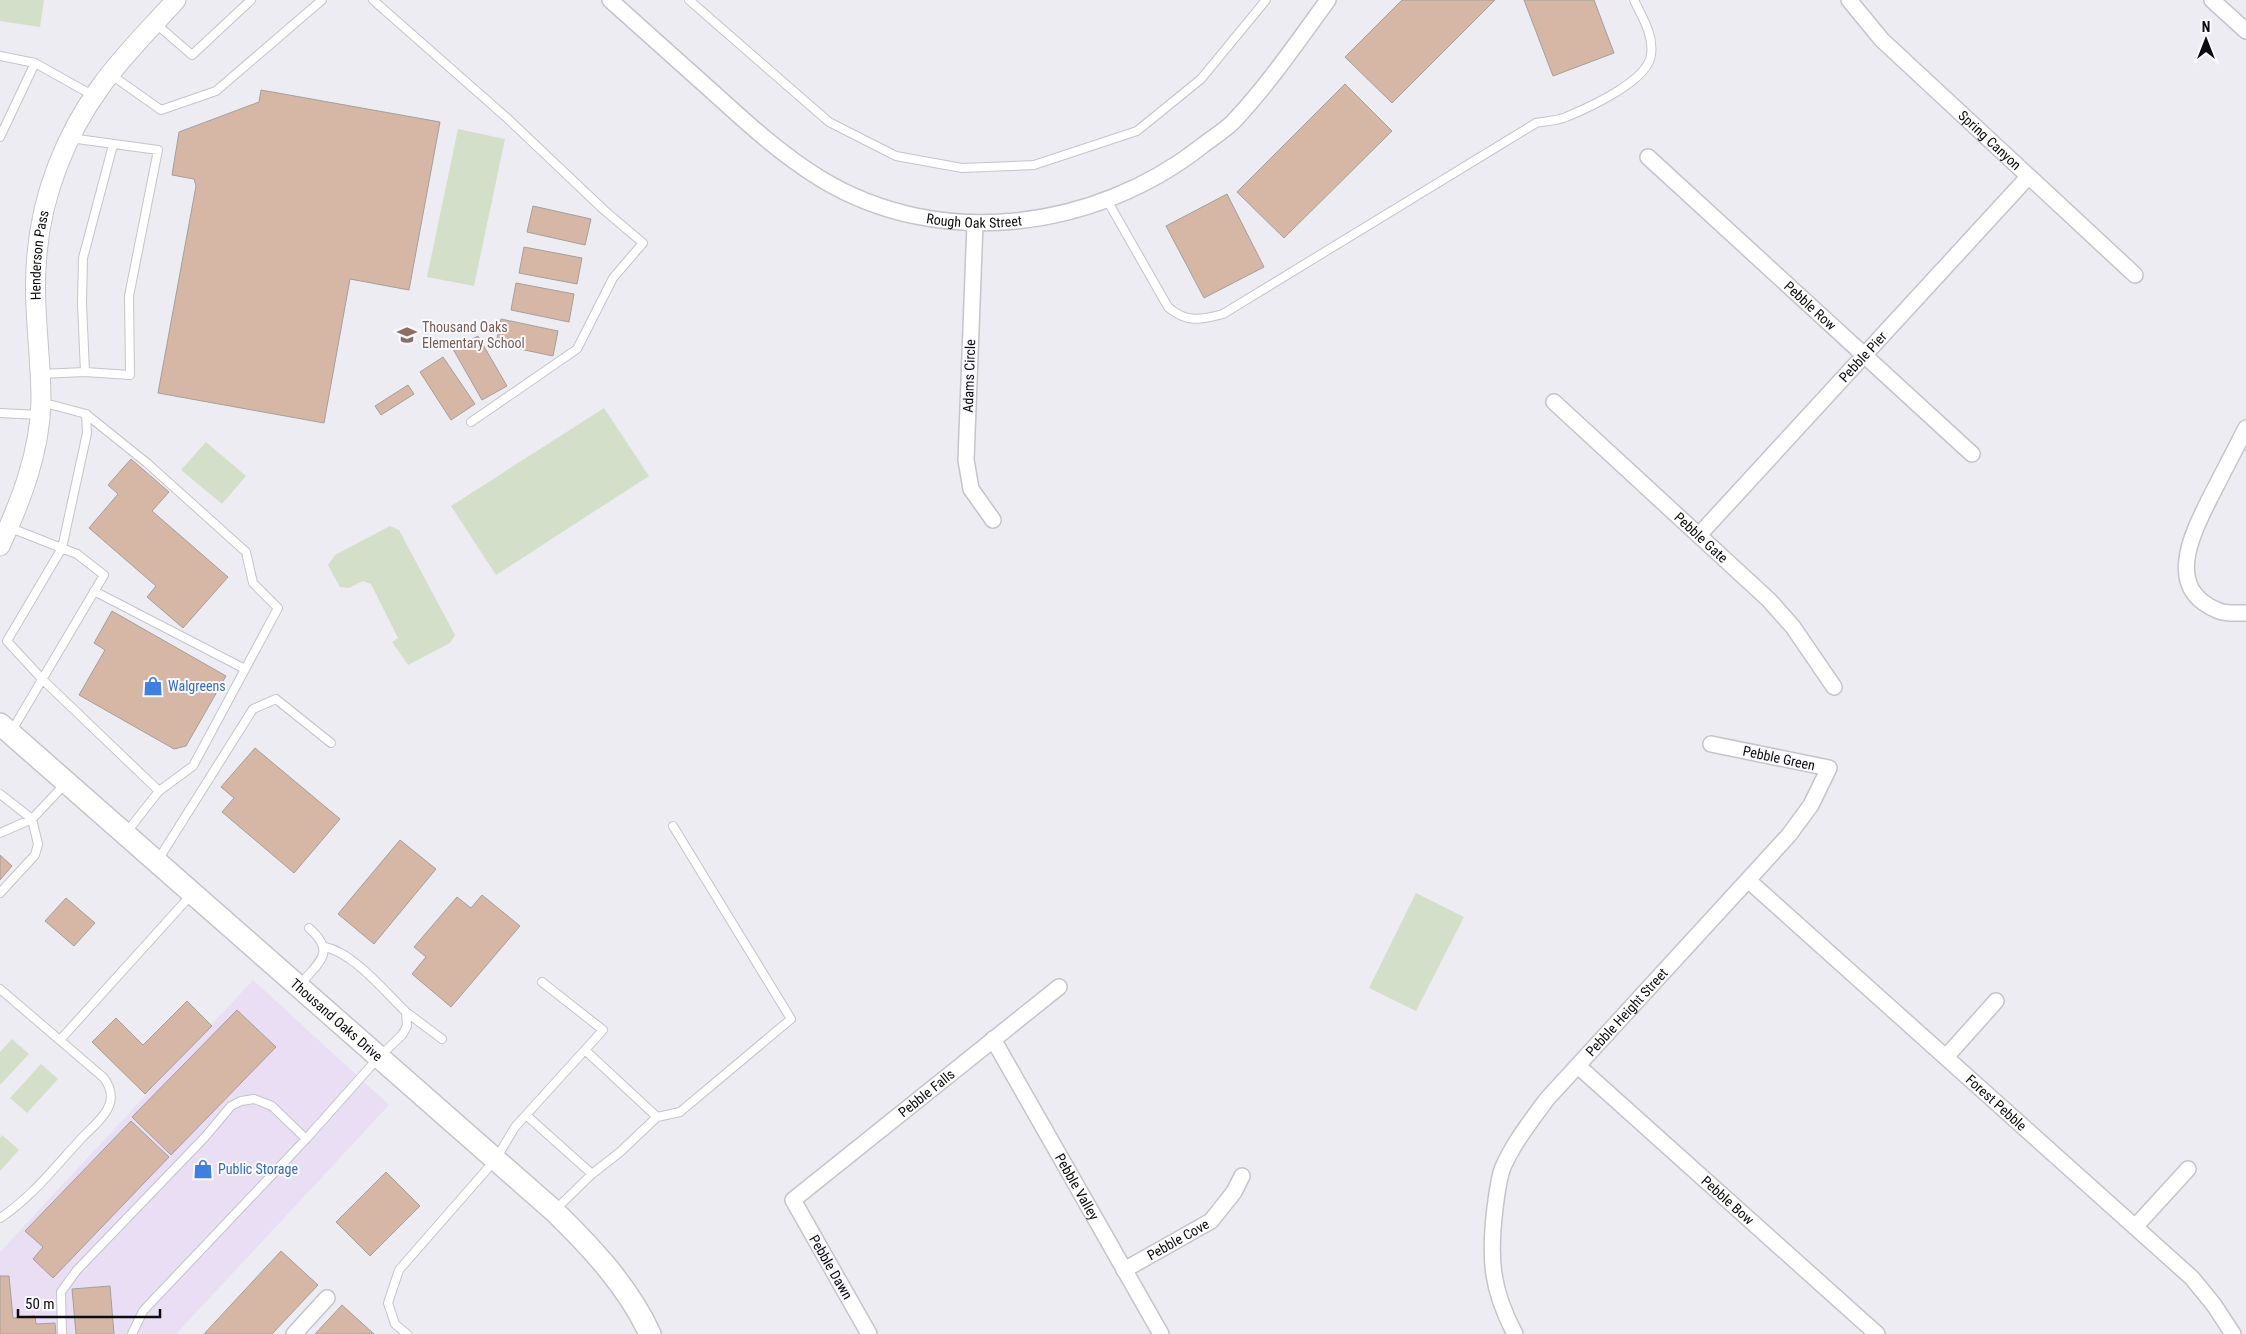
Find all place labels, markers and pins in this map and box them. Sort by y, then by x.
place label: Thousand Oaks Elementary School [422,319,525,351]
school or university icon: Thousand Oaks Elementary School [396,324,418,346]
shop icon: Walgreens [142,675,164,697]
place label: Walgreens [168,678,226,694]
shop icon: Public Storage [192,1158,214,1180]
place label: Public Storage [218,1161,298,1177]

